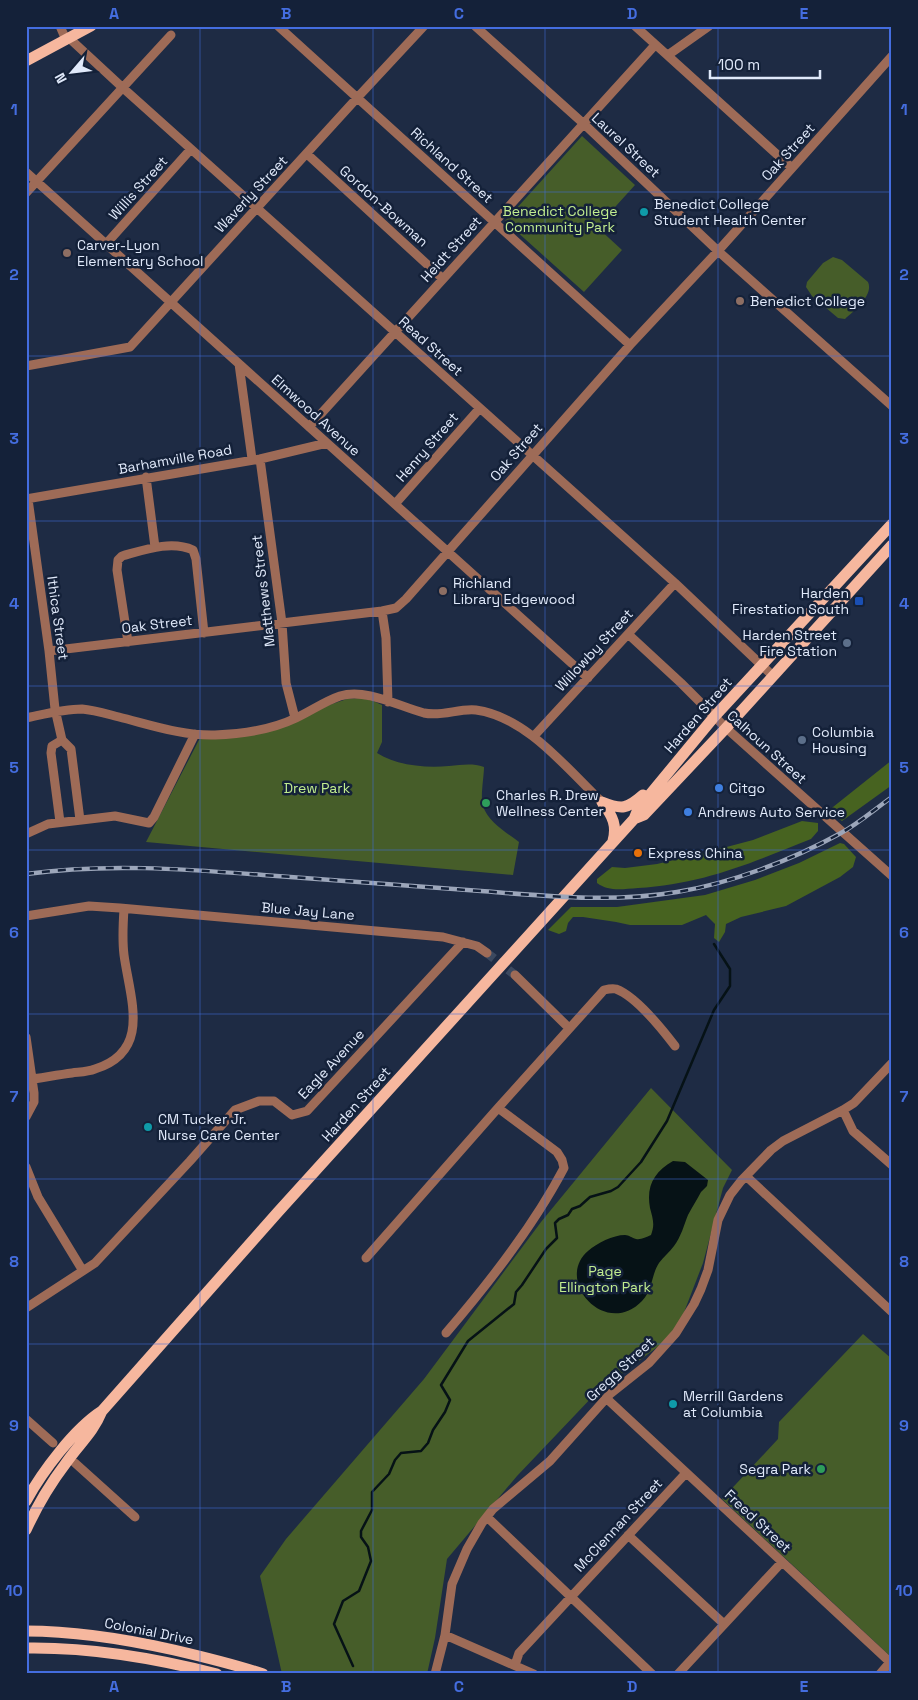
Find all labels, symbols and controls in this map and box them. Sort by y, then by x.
text: A [109,3,119,24]
text: B [281,3,291,24]
text: C [454,3,464,24]
text: D [627,3,637,24]
text: E [800,3,809,24]
north arrow [48,48,98,98]
scale bar [710,48,820,80]
text: 100 m [718,55,760,74]
text: N [50,70,71,86]
text: 1 [10,99,18,120]
text: 1 [900,99,908,120]
street label: Laurel Street [588,109,664,181]
street label: Oak Street [757,119,819,185]
street label: Richland Street [407,123,497,207]
street label: Willis Street [105,152,171,224]
street label: Waverly Street [211,152,291,236]
street label: Gordon-Bowman [336,161,432,251]
place label: Benedict College Student Health Center [654,195,806,229]
park label: Benedict College Community Park [502,202,618,236]
marker: Benedict College Student Health Center [638,206,650,218]
street label: Heidt Street [417,212,485,286]
place label: Carver-Lyon Elementary School [77,236,203,270]
marker: Carver-Lyon Elementary School [61,247,73,259]
text: 2 [9,264,19,285]
text: 2 [899,264,909,285]
place label: Benedict College [750,292,865,310]
marker: Benedict College [734,295,746,307]
street label: Read Street [395,312,467,380]
street label: Elmwood Avenue [268,370,364,460]
street label: Henry Street [392,409,462,485]
street label: Oak Street [486,419,546,485]
text: 3 [9,428,19,449]
text: 3 [899,428,909,449]
street label: Barhamville Road [117,440,233,478]
street label: Matthews Street [247,534,279,648]
place label: Richland Library Edgewood [453,574,575,608]
street label: Ithica Street [43,575,73,661]
place label: Harden Firestation South [732,584,849,618]
marker: Richland Library Edgewood [437,585,449,597]
text: 4 [9,593,19,614]
text: 4 [899,593,909,614]
marker: Harden Firestation South [853,595,865,607]
street label: Willowby Street [551,605,637,695]
street label: Oak Street [121,611,193,637]
place label: Harden Street Fire Station [742,626,837,660]
marker: Harden Street Fire Station [841,637,853,649]
street label: Harden Street [660,673,736,757]
street label: Calhoun Street [723,706,811,788]
place label: Columbia Housing [812,723,874,757]
marker: Columbia Housing [796,734,808,746]
text: 5 [9,757,19,778]
text: 5 [899,757,909,778]
park label: Drew Park [284,779,351,797]
place label: Citgo [729,779,765,797]
marker: Citgo [713,782,725,794]
place label: Charles R. Drew Wellness Center [496,786,604,820]
marker: Charles R. Drew Wellness Center [480,797,492,809]
place label: Andrews Auto Service [698,803,845,821]
marker: Andrews Auto Service [682,806,694,818]
place label: Express China [648,844,743,862]
marker: Express China [632,847,644,859]
street label: Blue Jay Lane [261,898,355,924]
text: 6 [9,922,19,943]
text: 6 [899,922,909,943]
street label: Eagle Avenue [294,1025,368,1103]
street label: Harden Street [318,1063,394,1145]
text: 7 [10,1086,19,1107]
text: 7 [900,1086,909,1107]
place label: CM Tucker Jr. Nurse Care Center [158,1110,280,1144]
marker: CM Tucker Jr. Nurse Care Center [142,1121,154,1133]
text: 8 [9,1251,19,1272]
text: 8 [899,1251,909,1272]
park label: Page Ellington Park [559,1262,651,1296]
street label: Gregg Street [582,1333,658,1405]
place label: Merrill Gardens at Columbia [683,1387,783,1421]
marker: Merrill Gardens at Columbia [667,1398,679,1410]
text: 9 [9,1415,19,1436]
text: 9 [899,1415,909,1436]
place label: Segra Park [739,1460,811,1478]
marker: Segra Park [815,1463,827,1475]
street label: McClennan Street [570,1474,666,1576]
street label: Freed Street [721,1486,795,1556]
text: 10 [5,1580,23,1601]
text: 10 [895,1580,913,1601]
street label: Colonial Drive [103,1614,195,1648]
text: A [109,1676,119,1697]
text: B [281,1676,291,1697]
text: C [454,1676,464,1697]
text: D [627,1676,637,1697]
text: E [800,1676,809,1697]

